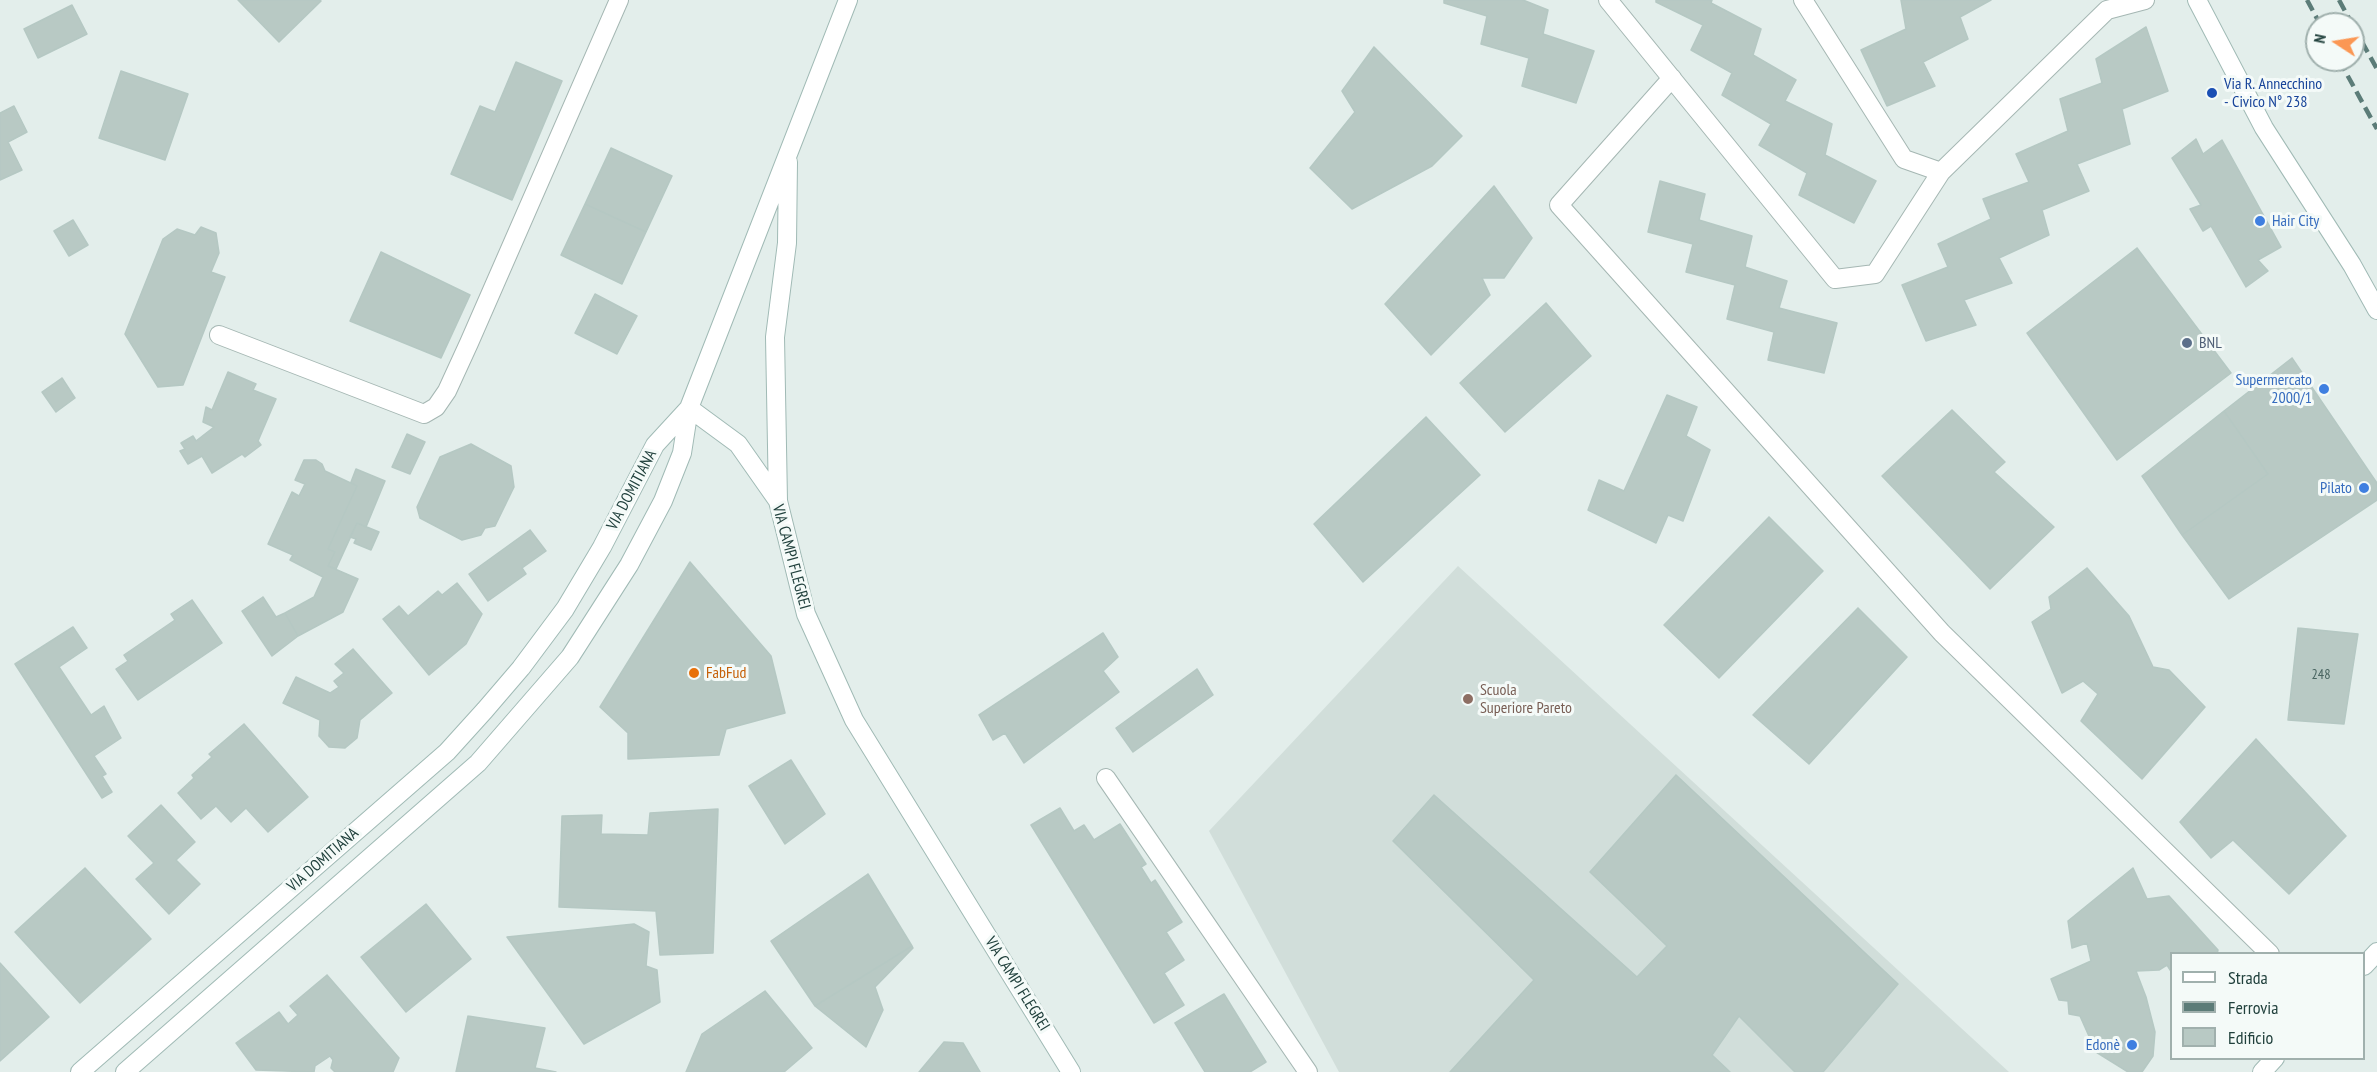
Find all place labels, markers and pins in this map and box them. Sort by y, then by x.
place label: Via R. Annecchino - Civico N° 238 [2224,74,2322,112]
marker: Via R. Annecchino - Civico N° 238 [2205,86,2219,100]
place label: Hair City [2272,211,2319,231]
marker: Hair City [2253,214,2267,228]
place label: BNL [2199,333,2222,353]
marker: BNL [2180,336,2194,350]
place label: Supermercato 2000/1 [2236,370,2312,408]
marker: Supermercato 2000/1 [2317,382,2331,396]
place label: Pilato [2320,478,2352,498]
marker: Pilato [2357,481,2371,495]
place label: FabFud [706,663,746,683]
marker: FabFud [687,666,701,680]
place label: Scuola Superiore Pareto [1480,680,1572,718]
marker: Scuola Superiore Pareto [1461,692,1475,706]
place label: Edonè [2086,1035,2120,1055]
marker: Edonè [2125,1038,2139,1052]

